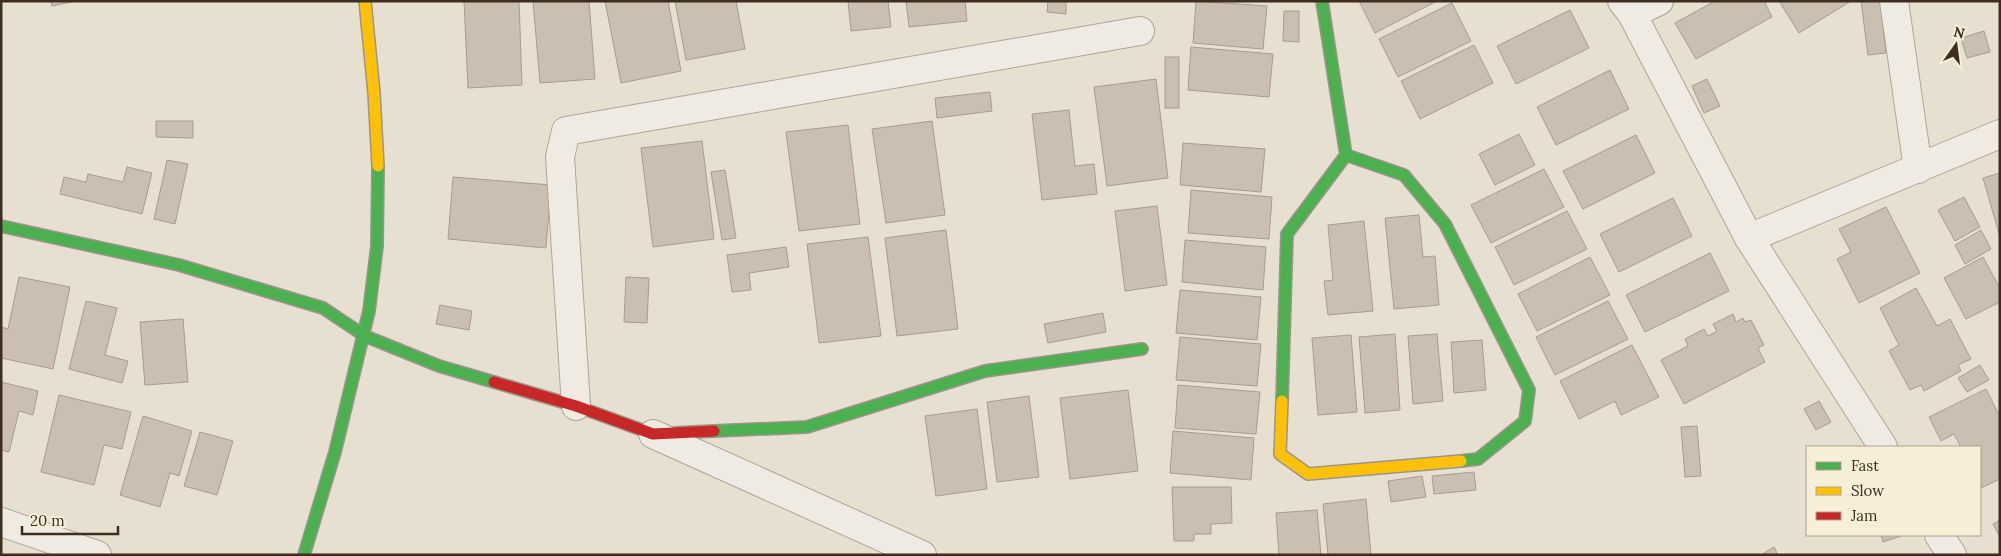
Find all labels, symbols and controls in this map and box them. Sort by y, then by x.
north arrow [1931,20,1981,70]
text: N [1952,22,1967,42]
legend [1806,446,1981,536]
text: Fast [1851,456,1879,475]
text: Slow [1851,481,1884,500]
scale bar [22,504,119,536]
text: Jam [1850,506,1878,525]
text: 20 m [30,511,65,530]

